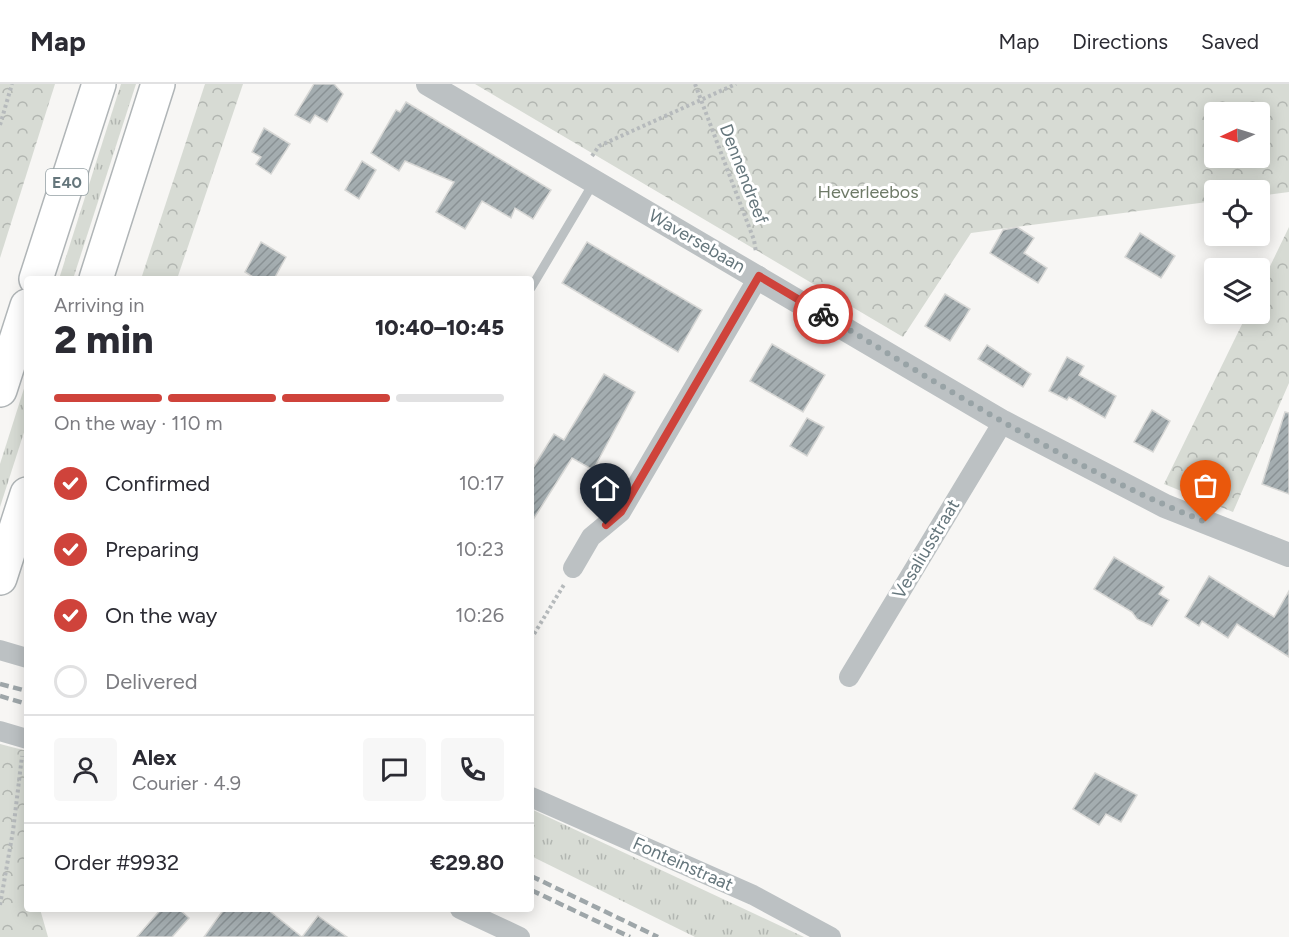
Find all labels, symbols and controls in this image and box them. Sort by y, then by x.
text: Map [30,24,86,58]
text: Map [998,29,1039,54]
text: Directions [1072,29,1168,54]
text: Saved [1201,29,1259,54]
north arrow [1204,102,1270,168]
map controls [1204,102,1270,324]
street label: Dennendreef [715,121,773,227]
road number: E40 [46,169,88,195]
button: locate [1204,180,1270,246]
park label: Heverleebos [817,181,919,203]
street label: Waversebaan [645,205,749,277]
button: layers [1204,258,1270,324]
courier [793,284,853,344]
text: Arriving in [54,293,144,317]
icon: bike [807,298,840,331]
text: 10:40–10:45 [375,314,504,341]
text: 2 min [54,316,154,363]
text: On the way · 110 m [54,411,222,435]
pin [1180,460,1231,522]
pin [580,463,631,525]
icon: check [54,467,87,500]
icon: bag [1189,469,1222,502]
text: Confirmed [105,470,210,497]
text: 10:17 [459,471,504,495]
icon: home [589,472,622,505]
street label: Vesaliusstraat [888,495,964,603]
icon: check [54,533,87,566]
text: Preparing [105,536,199,563]
text: 10:23 [456,537,504,561]
icon: check [54,599,87,632]
text: On the way [105,602,217,629]
text: 10:26 [455,603,504,627]
text: Delivered [105,668,198,695]
button: person [54,738,117,801]
button: chat [363,738,426,801]
button: phone [441,738,504,801]
text: Alex [132,744,177,771]
text: Courier · 4.9 [132,771,241,795]
street label: Fonteinstraat [629,832,737,896]
text: Order #9932 [54,849,179,876]
text: €29.80 [430,849,504,876]

